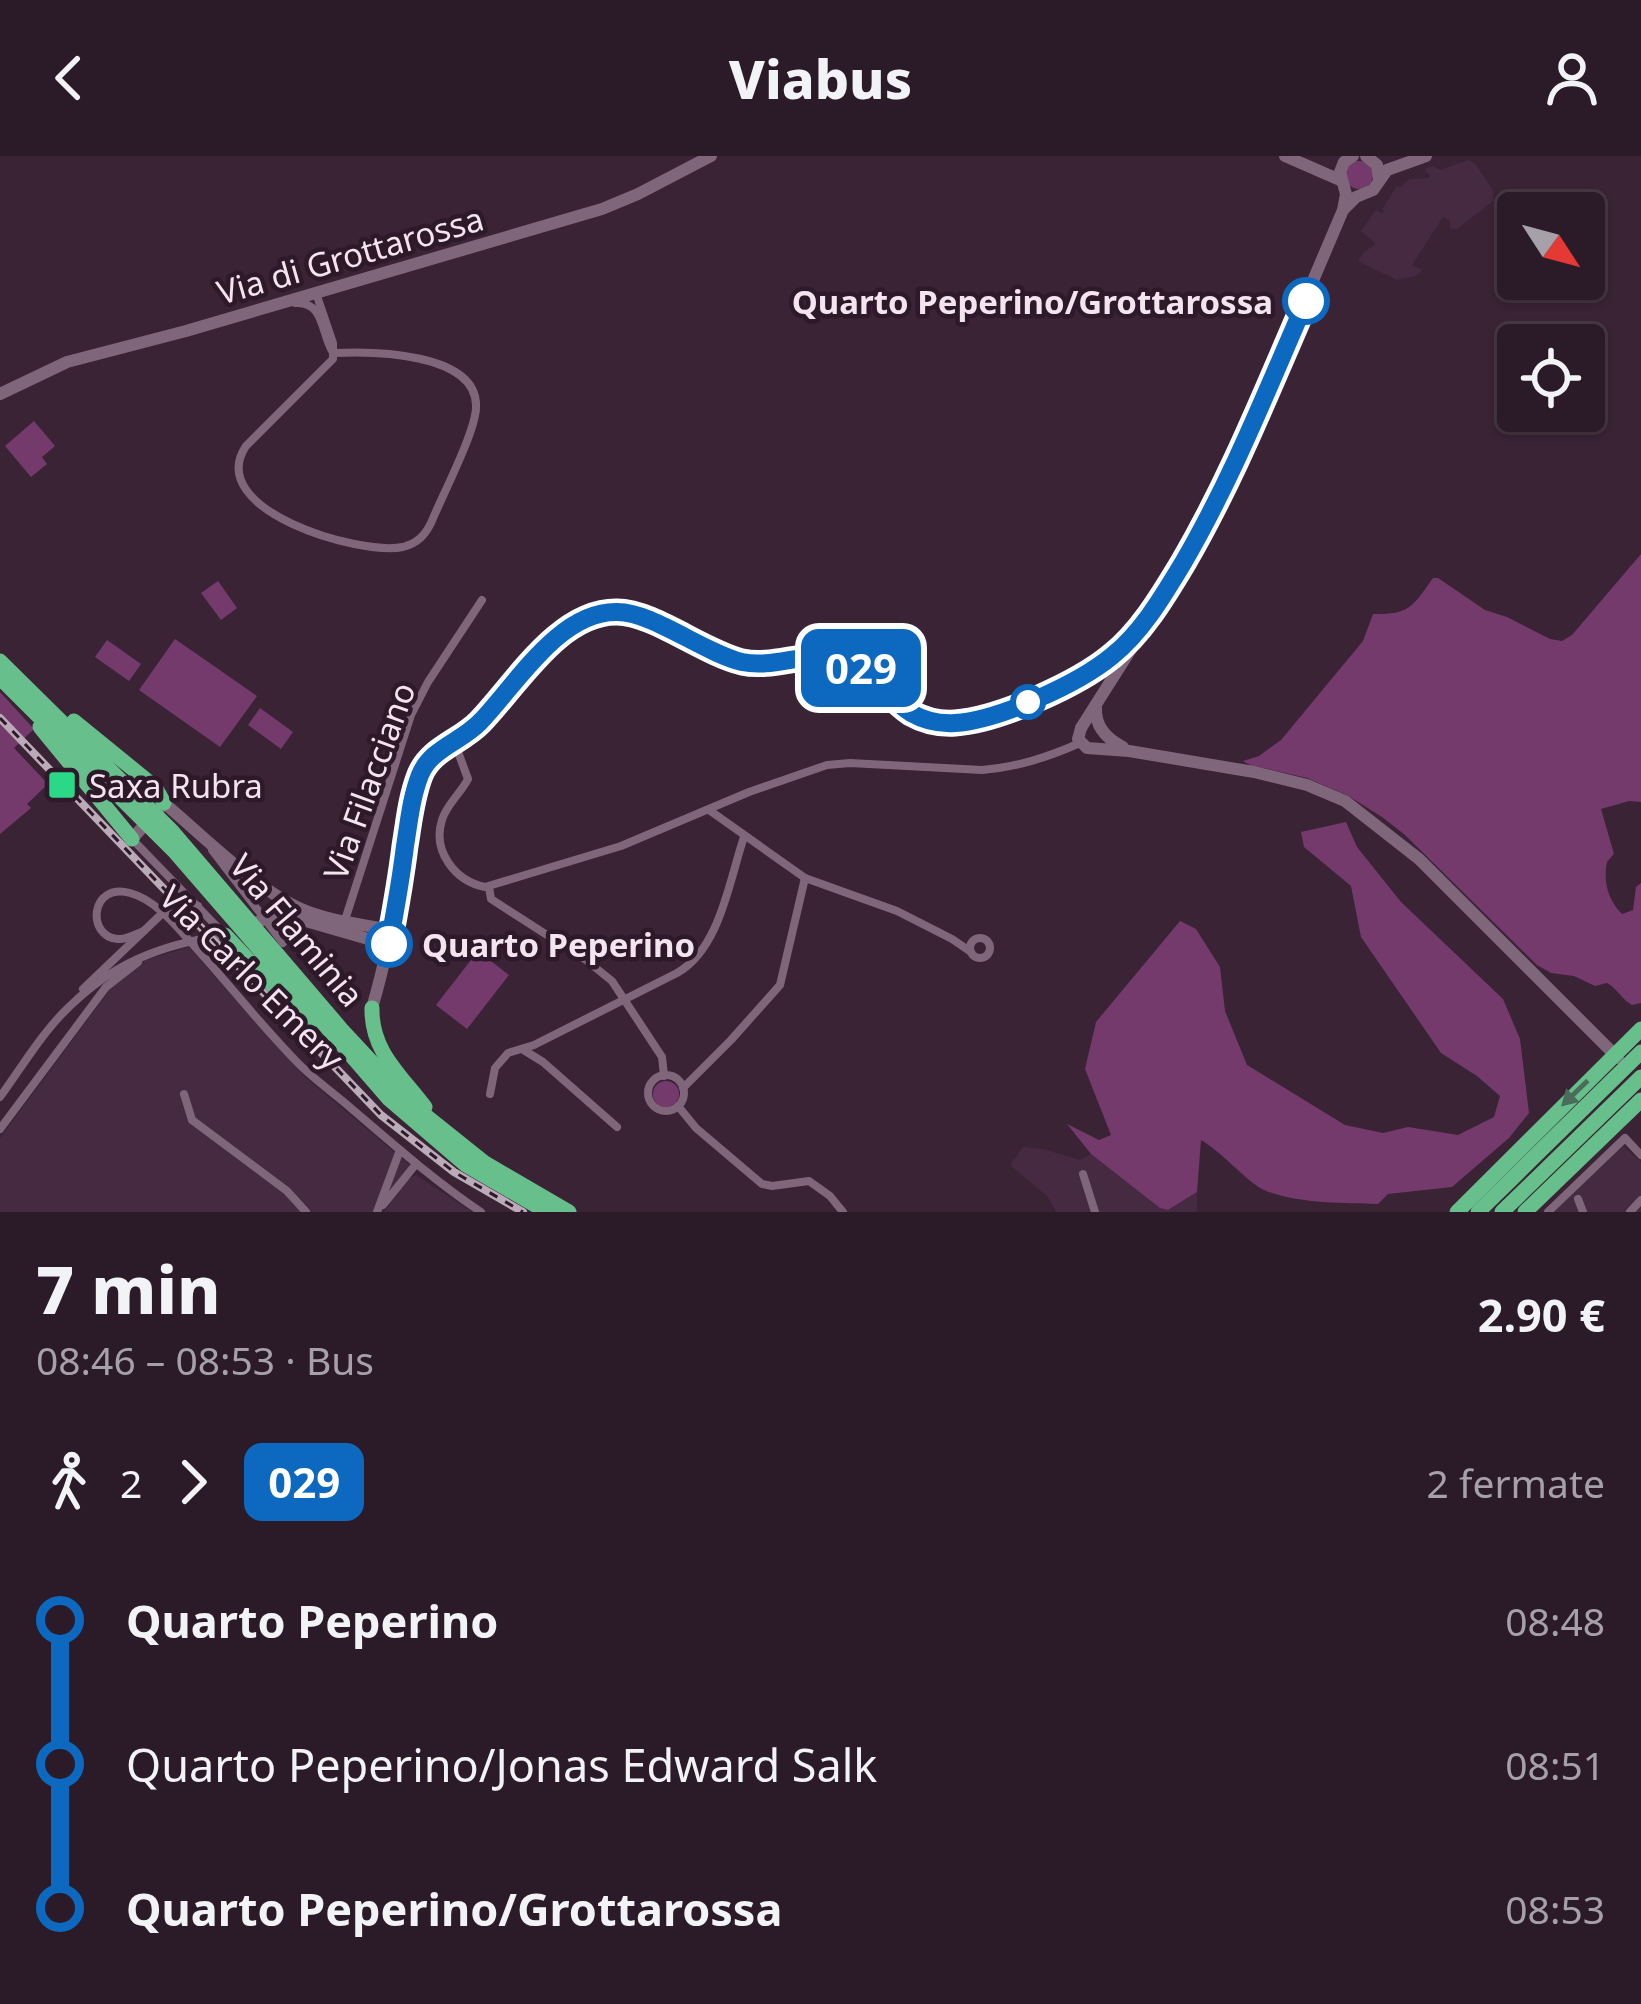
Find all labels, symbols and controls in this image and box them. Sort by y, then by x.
text: Viabus [729,41,912,115]
icon: back [36,45,102,111]
icon: person [1539,45,1605,111]
north arrow [1497,192,1605,300]
map controls [1497,192,1605,432]
street label: Via di Grottarossa [212,195,488,315]
place label: Quarto Peperino/Grottarossa [792,279,1273,324]
marker: Quarto Peperino/Grottarossa [1284,279,1328,323]
button: locate [1497,324,1605,432]
line badge: 029 [792,629,930,707]
text: 029 [825,639,897,696]
street label: Via Filacciano [312,676,426,886]
unlabelled marker [1012,686,1044,718]
place label: Saxa Rubra [89,763,263,808]
marker: Saxa Rubra [46,769,78,801]
street label: Via Flaminia [220,844,374,1016]
street label: Via Carlo Emery [150,875,354,1079]
marker: Quarto Peperino [367,922,411,966]
place label: Quarto Peperino [422,922,695,967]
one-way arrow [1561,1079,1590,1107]
text: 7 min [36,1243,220,1333]
text: 2.90 € [1478,1284,1605,1345]
text: 08:46 – 08:53 · Bus [36,1333,374,1386]
icon: walk [36,1449,102,1515]
icon: forward [160,1449,226,1515]
text: 029 [268,1453,340,1510]
text: 2 [120,1456,142,1509]
text: 2 fermate [1427,1456,1605,1509]
text: Quarto Peperino [126,1590,498,1651]
text: 08:48 [1505,1594,1605,1647]
text: Quarto Peperino/Jonas Edward Salk [126,1734,877,1795]
text: 08:51 [1505,1738,1605,1791]
text: Quarto Peperino/Grottarossa [126,1878,782,1939]
text: 08:53 [1505,1882,1605,1935]

